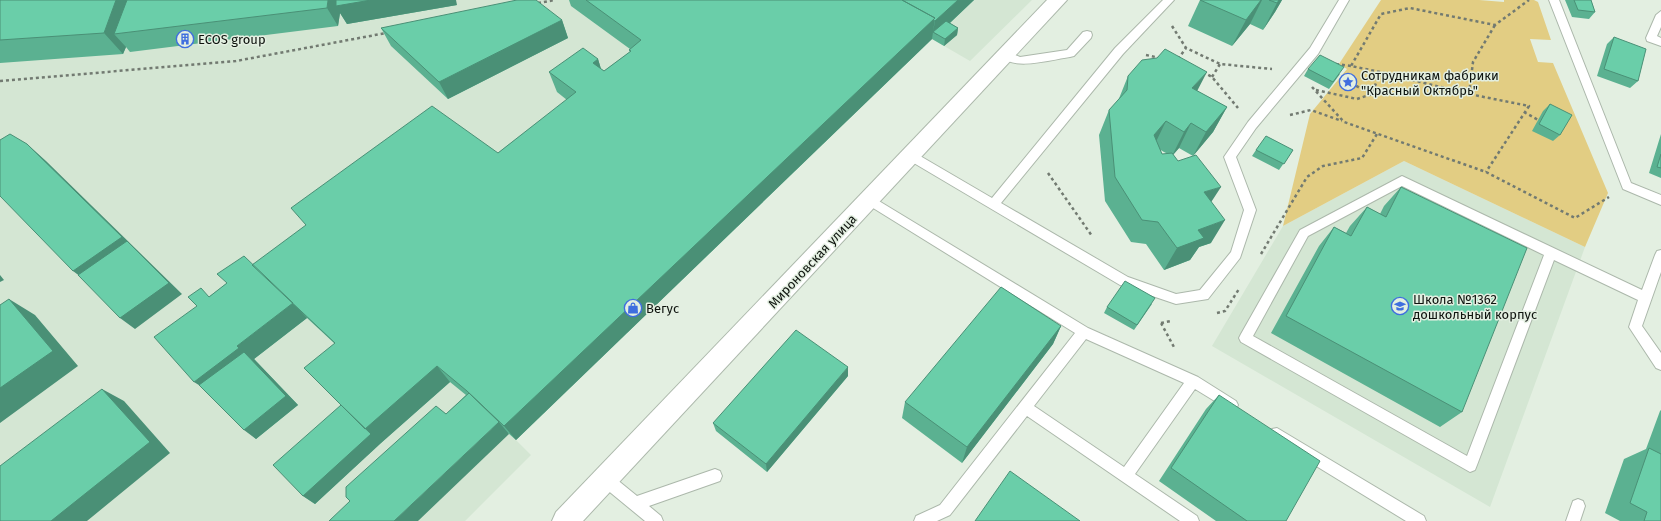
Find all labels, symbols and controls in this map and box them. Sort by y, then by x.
building icon: ECOS group [175,29,195,49]
place label: ECOS group [198,32,266,47]
place label: Сотрудникам фабрики "Красный Октябрь" [1361,68,1499,98]
place icon: Сотрудникам фабрики "Красный Октябрь" [1338,72,1358,92]
street label: Мироновская улица [765,211,860,311]
place label: Школа №1362 дошкольный корпус [1413,292,1537,322]
school or university icon: Школа №1362 дошкольный корпус [1390,296,1410,316]
shop icon: Вегус [623,298,643,318]
place label: Вегус [646,301,679,316]

